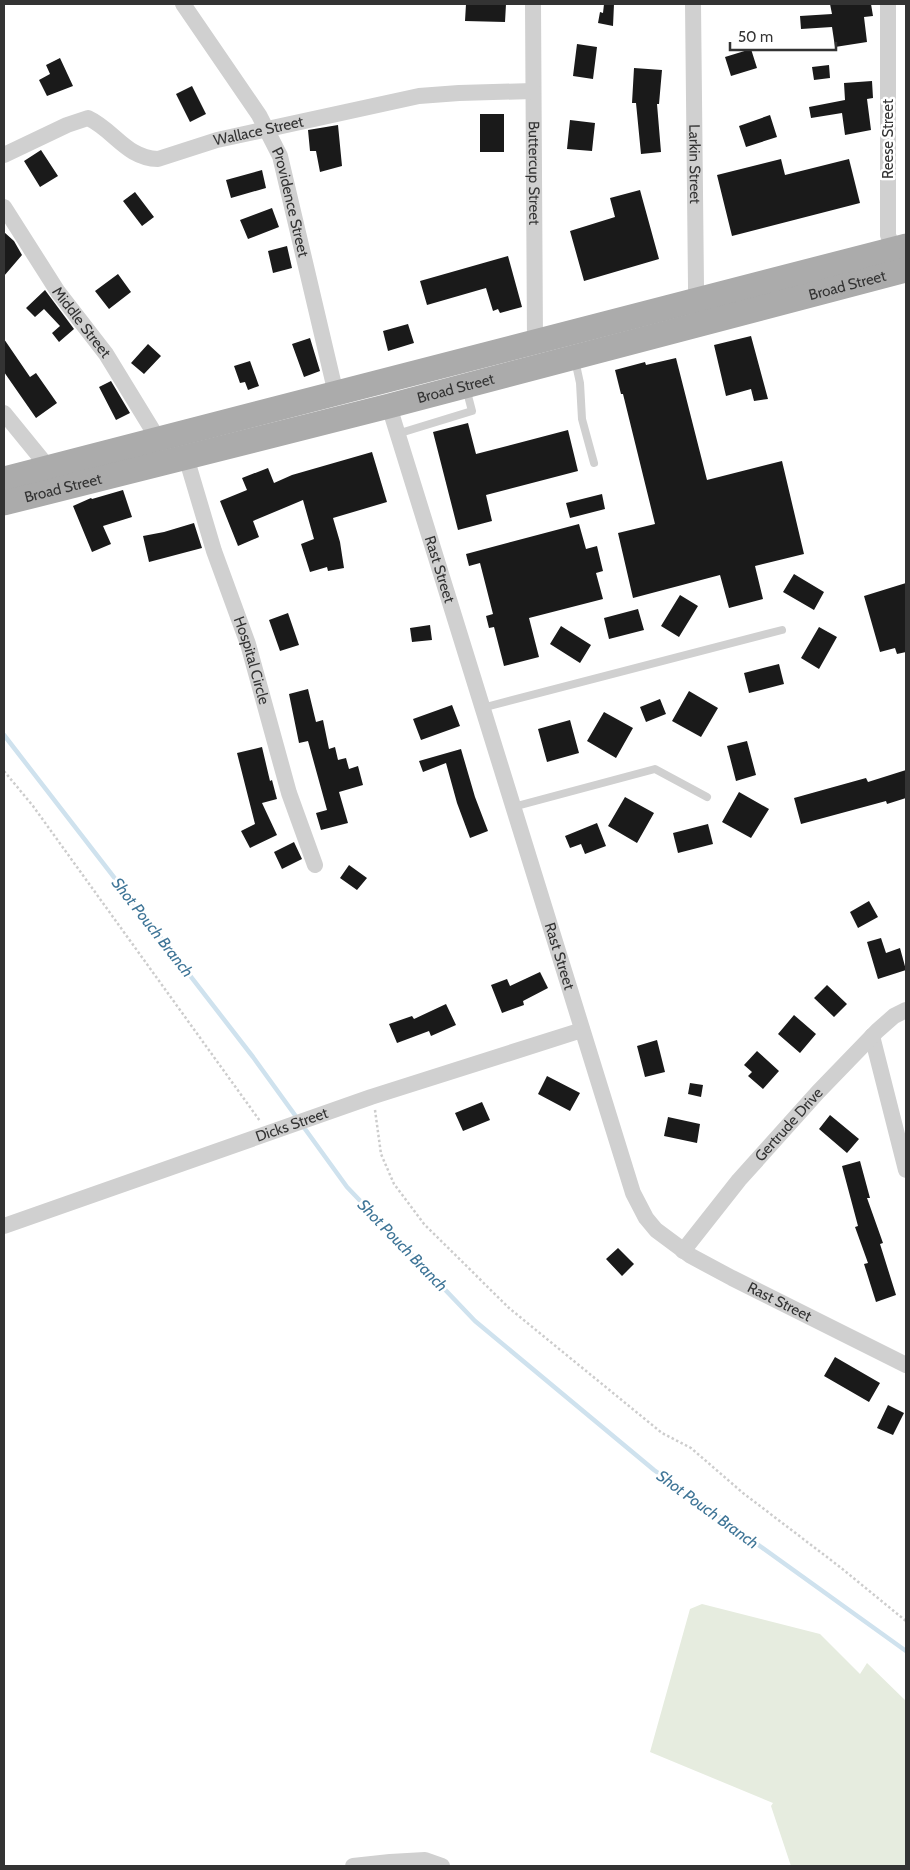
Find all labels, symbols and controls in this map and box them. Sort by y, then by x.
scale bar [730,20,836,52]
text: 50 m [738,28,773,46]
street label: Reese Street [879,99,897,179]
street label: Wallace Street [212,112,305,149]
street label: Buttercup Street [525,121,543,225]
street label: Larkin Street [685,124,704,204]
street label: Providence Street [268,144,313,259]
street label: Broad Street [807,267,888,304]
street label: Middle Street [48,283,115,361]
street label: Broad Street [415,370,496,407]
street label: Broad Street [23,470,104,506]
street label: Rast Street [421,534,459,605]
street label: Hospital Circle [230,614,273,707]
water label: Shot Pouch Branch [108,874,197,981]
street label: Rast Street [541,920,578,992]
street label: Gertrude Drive [751,1084,827,1165]
street label: Dicks Street [253,1104,330,1146]
water label: Shot Pouch Branch [354,1195,452,1295]
street label: Rast Street [744,1278,815,1325]
water label: Shot Pouch Branch [653,1466,762,1553]

